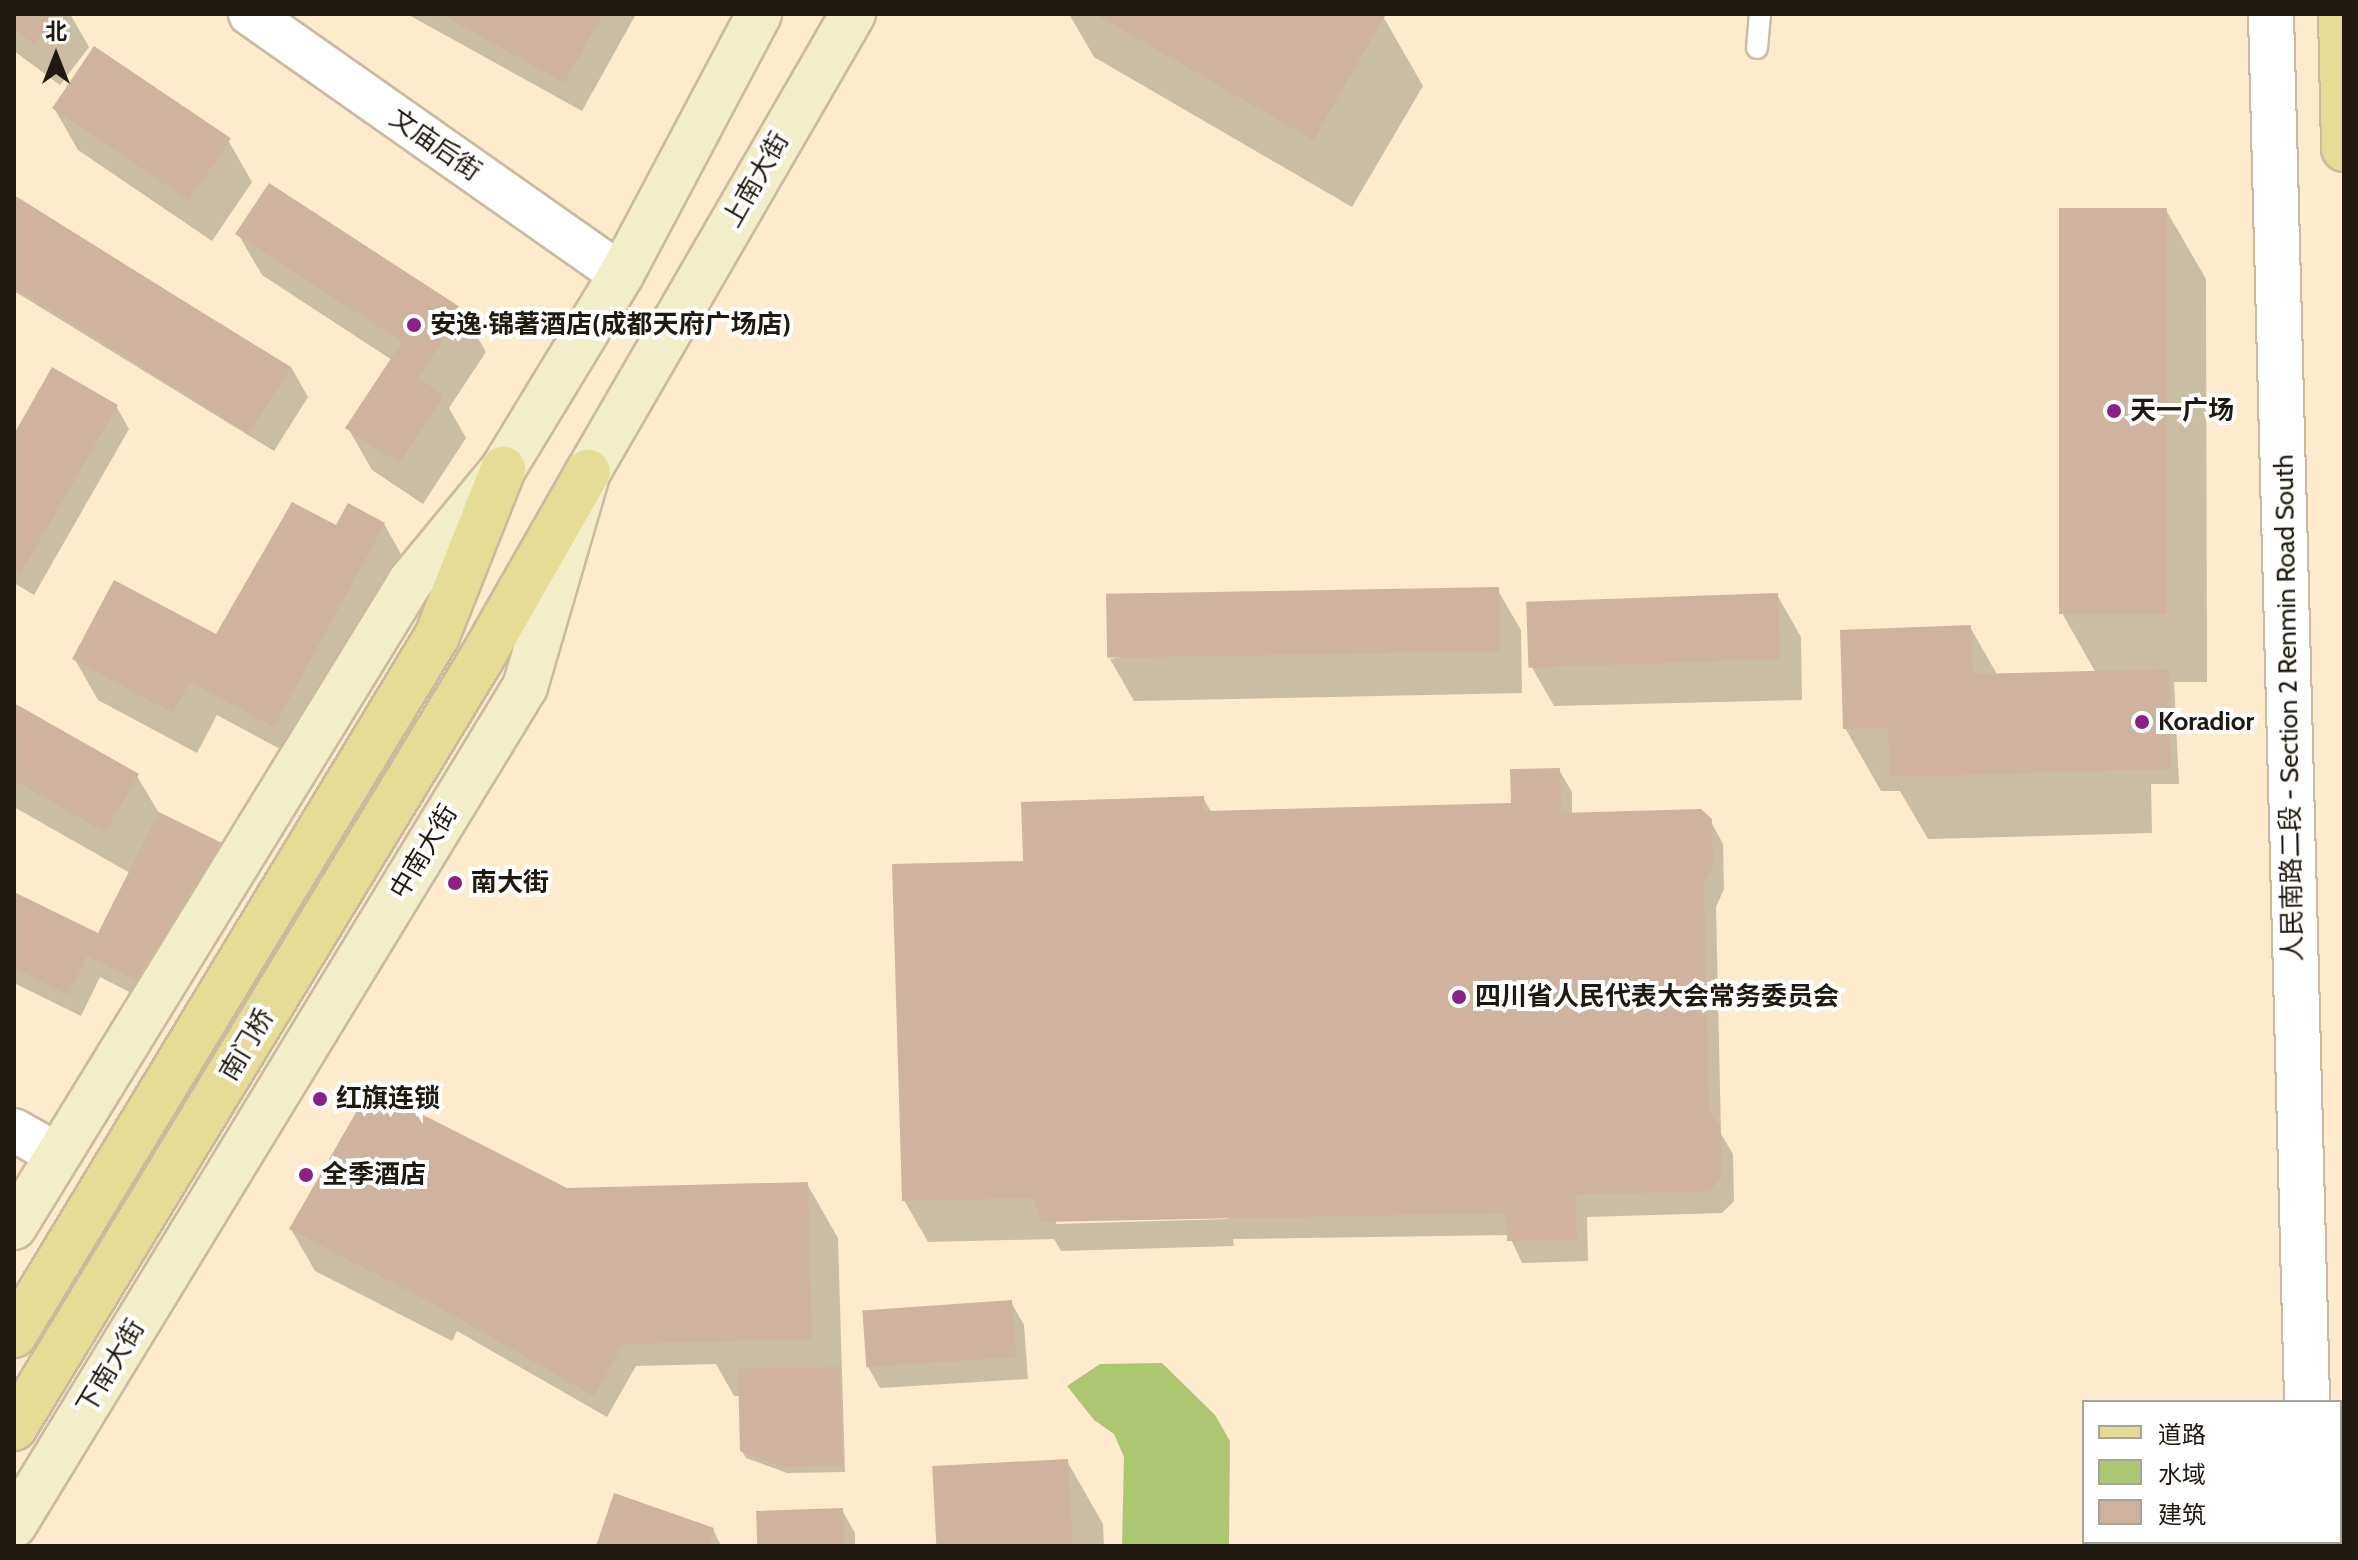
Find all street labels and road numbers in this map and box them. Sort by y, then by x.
street label: 文庙后街 [383,102,487,188]
street label: 上南大街 [716,127,796,233]
street label: 人民南路二段 - Section 2 Renmin Road South [2269,454,2309,962]
street label: 中南大街 [384,799,464,905]
street label: 南门桥 [214,1004,280,1086]
street label: 下南大街 [71,1314,151,1420]

